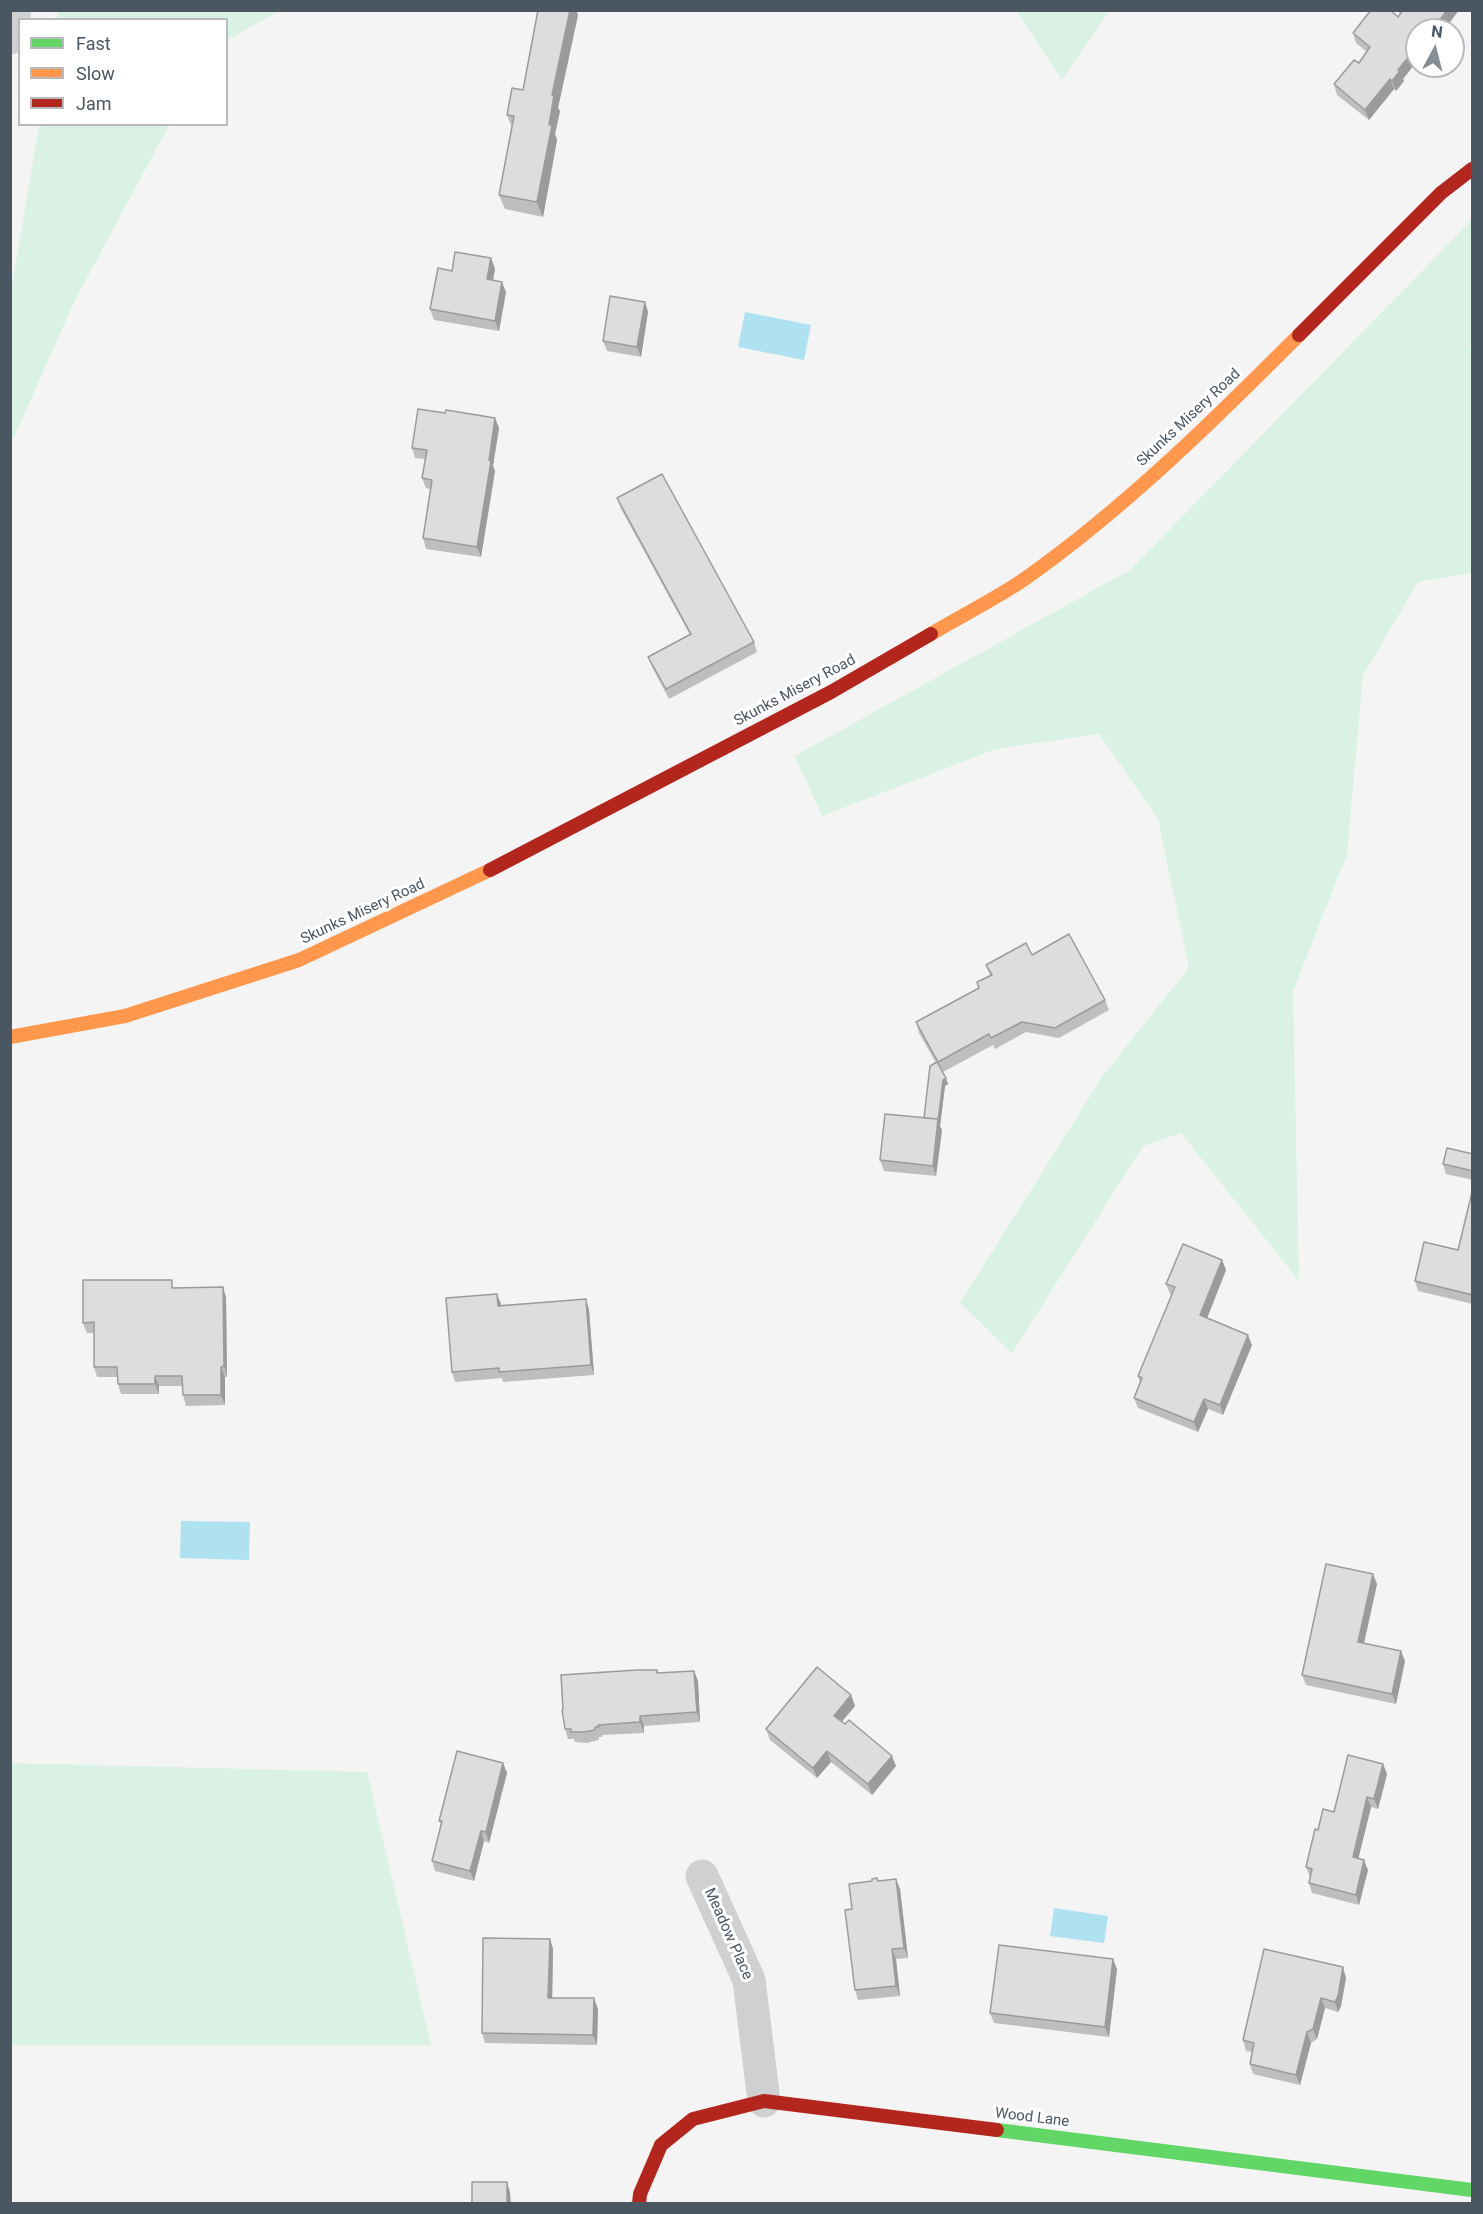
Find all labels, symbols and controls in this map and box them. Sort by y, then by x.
legend [18,18,228,126]
north arrow [1405,18,1465,78]
text: N [1430,22,1444,42]
text: Fast [76,33,111,54]
text: Slow [76,63,115,84]
text: Jam [76,93,112,114]
street label: Skunks Misery Road [1133,365,1245,471]
street label: Skunks Misery Road [731,651,859,731]
street label: Skunks Misery Road [298,875,428,949]
street label: Meadow Place [700,1885,756,1983]
street label: Wood Lane [994,2105,1070,2131]

